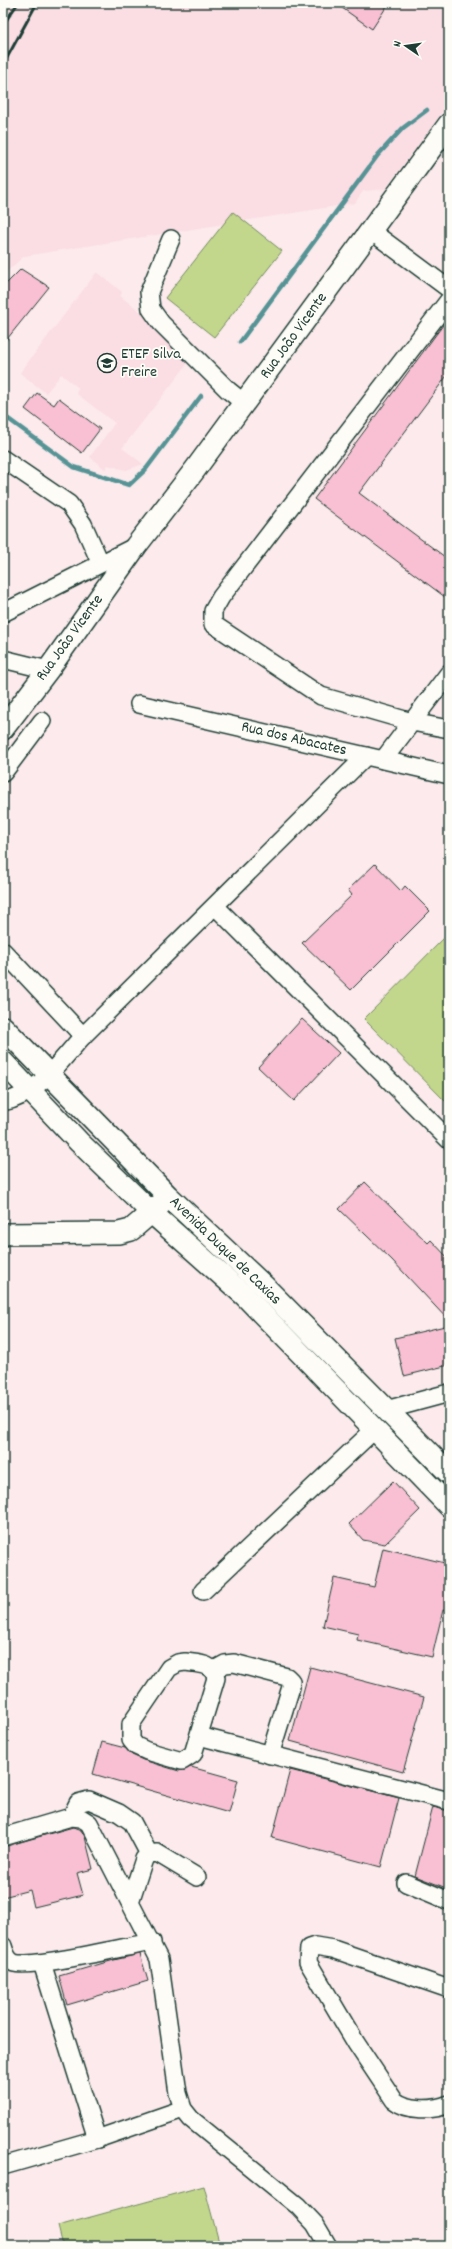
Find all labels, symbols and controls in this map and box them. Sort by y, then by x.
north arrow [386,26,426,66]
text: N [390,39,407,49]
street label: Rua João Vicente [255,288,333,384]
place label: ETEF Silva Freire [121,343,181,384]
school or university icon: ETEF Silva Freire [96,352,118,374]
street label: Rua João Vicente [31,590,109,686]
street label: Rua dos Abacates [239,716,349,762]
street label: Avenida Duque de Caxias [164,1191,286,1311]

